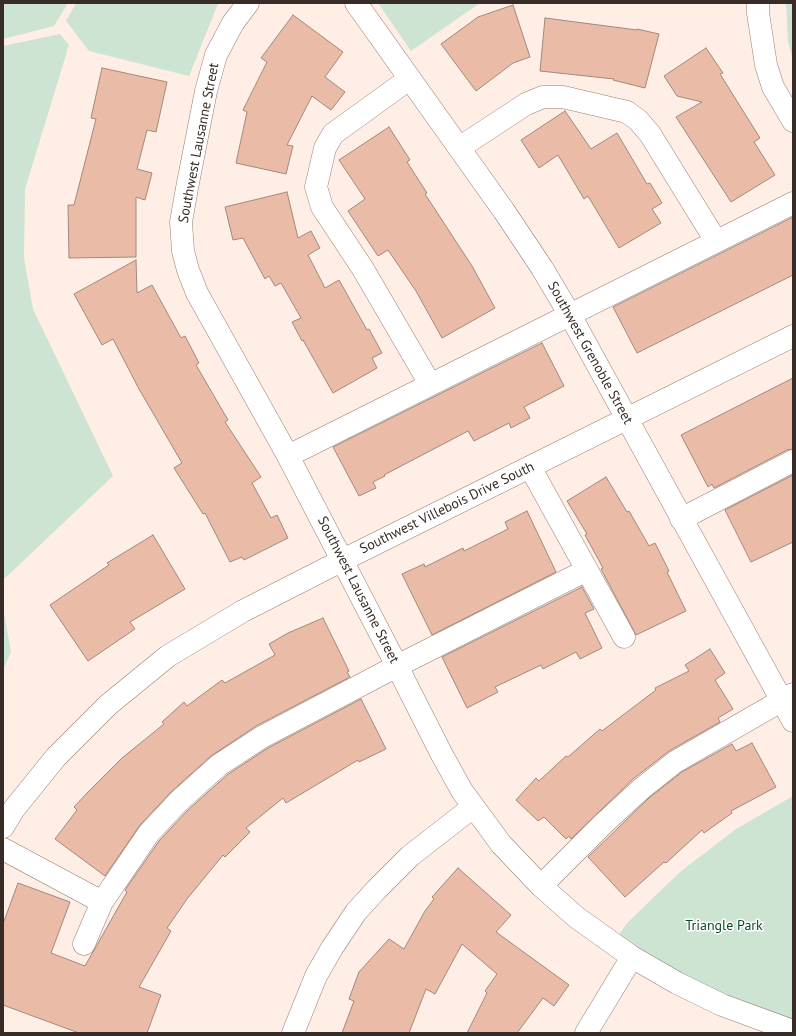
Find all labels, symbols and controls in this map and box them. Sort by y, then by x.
street label: Southwest Lausanne Street [175,62,223,224]
street label: Southwest Grenoble Street [544,279,636,427]
street label: Southwest Villebois Drive South [357,458,537,558]
street label: Southwest Lausanne Street [314,514,402,666]
park label: Triangle Park [685,918,763,934]

